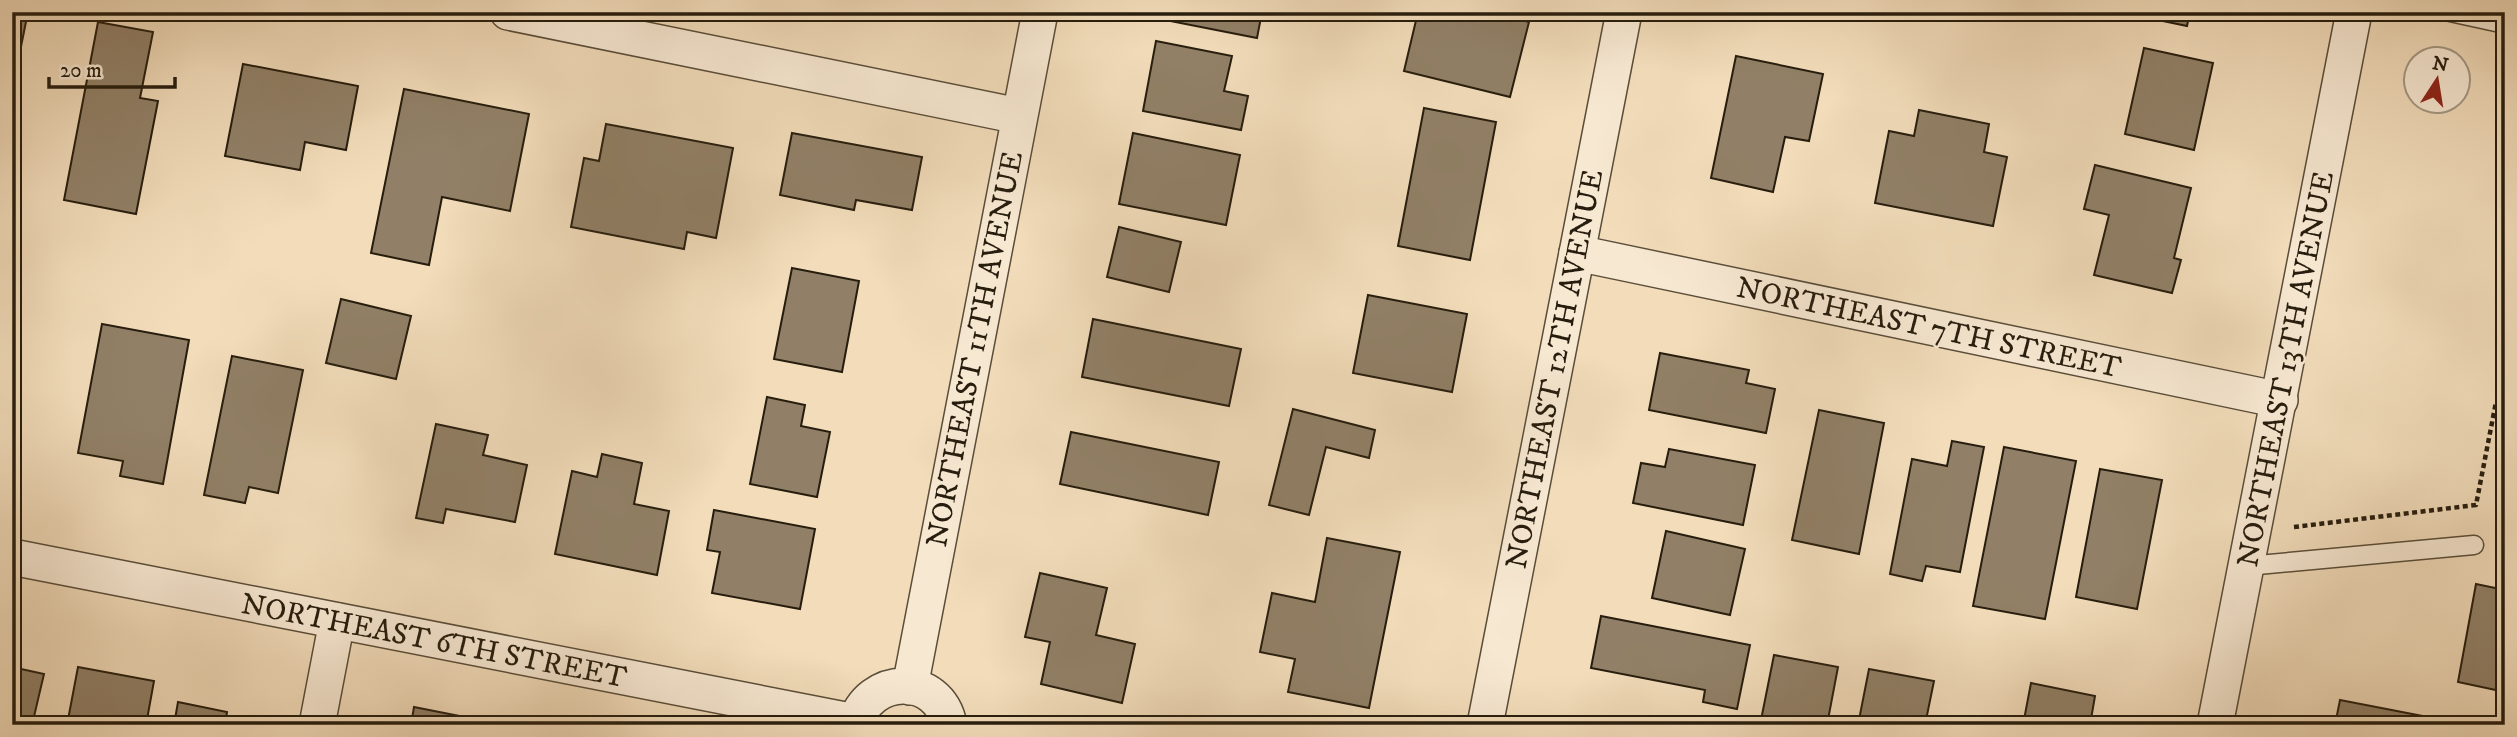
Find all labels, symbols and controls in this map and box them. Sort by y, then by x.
scale bar [49,46,175,90]
north arrow [2402,46,2472,116]
text: N [2430,52,2451,78]
text: 20 m [60,58,102,84]
street label: NORTHEAST 11TH AVENUE [919,148,1032,550]
street label: NORTHEAST 12TH AVENUE [1499,166,1612,572]
street label: NORTHEAST 13TH AVENUE [2230,168,2343,570]
street label: NORTHEAST 7TH STREET [1733,270,2125,387]
street label: NORTHEAST 6TH STREET [238,586,630,697]

